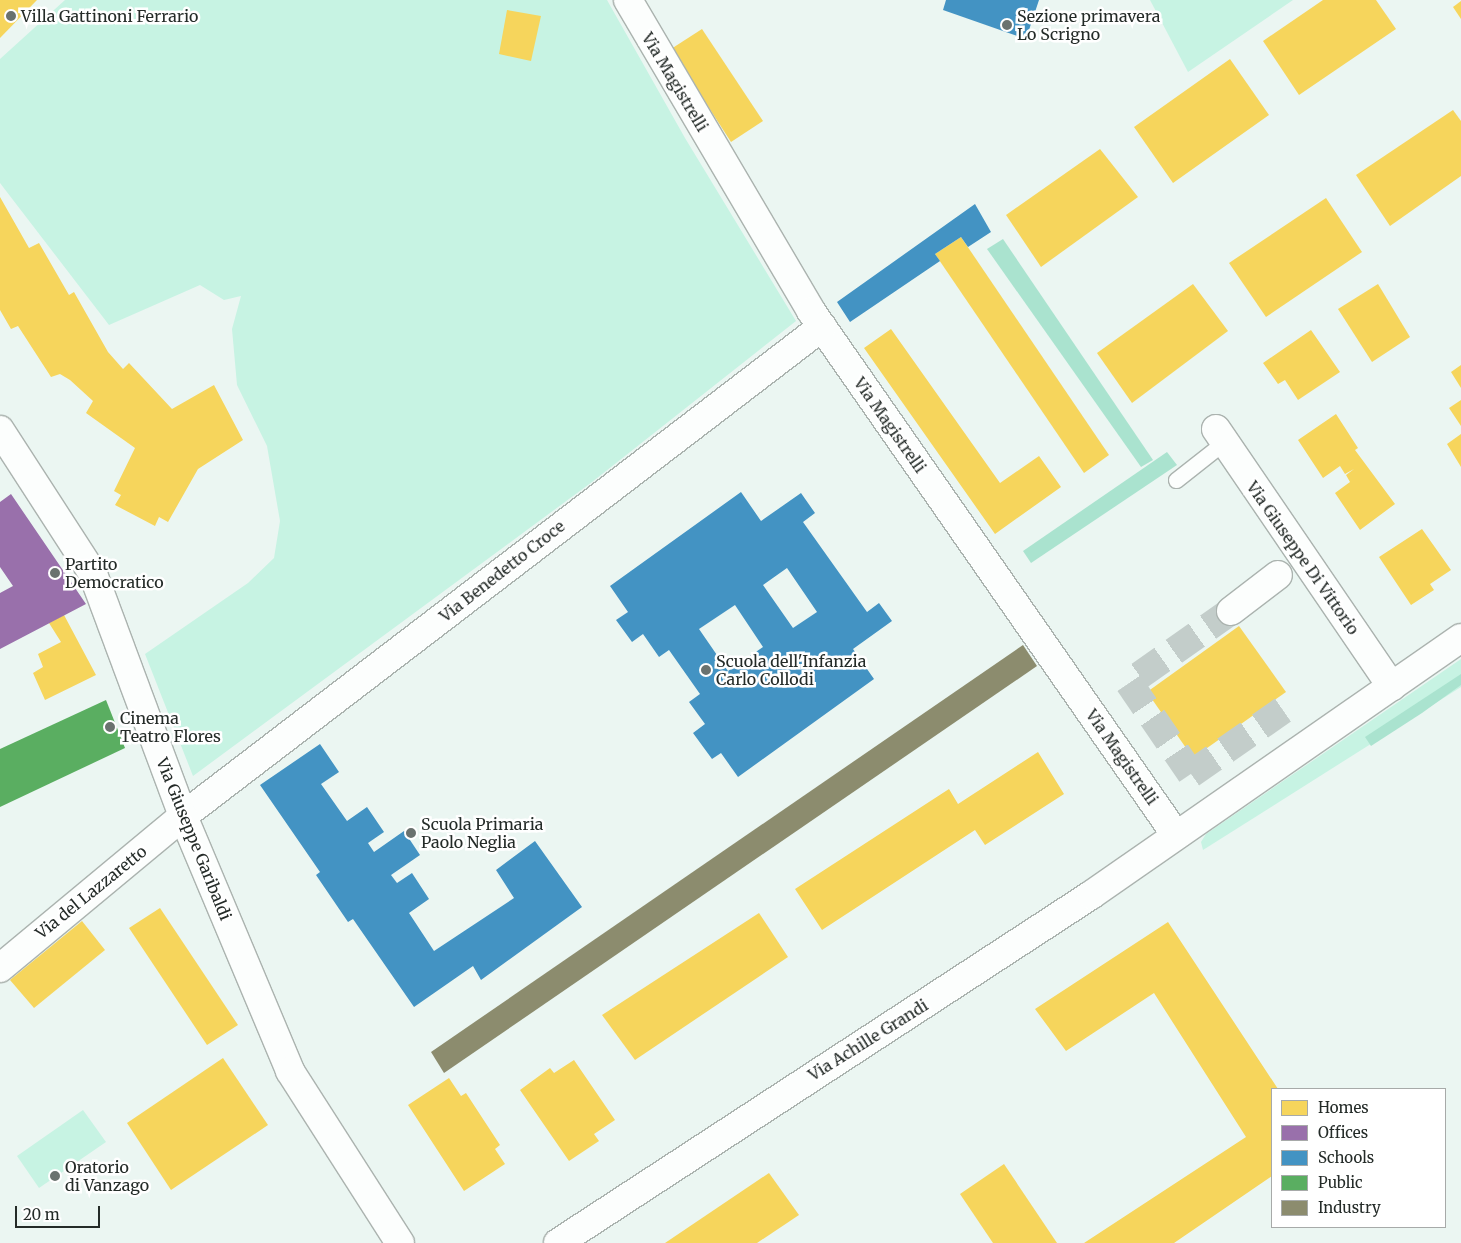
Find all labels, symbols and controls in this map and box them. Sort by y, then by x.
place label: Villa Gattinoni Ferrario [21,6,198,26]
place label: Sezione primavera Lo Scrigno [1017,6,1160,44]
marker: Villa Gattinoni Ferrario [5,10,17,22]
marker: Sezione primavera Lo Scrigno [1001,19,1013,31]
street label: Via Magistrelli [638,29,712,135]
street label: Via Magistrelli [850,374,930,476]
street label: Via Giuseppe Di Vittorio [1243,478,1363,638]
street label: Via Benedetto Croce [436,516,568,626]
place label: Partito Democratico [65,554,164,592]
marker: Partito Democratico [49,567,61,579]
place label: Scuola dell'Infanzia Carlo Collodi [716,651,866,689]
marker: Scuola dell'Infanzia Carlo Collodi [700,664,712,676]
street label: Via Magistrelli [1082,706,1162,808]
place label: Cinema Teatro Flores [120,708,221,746]
marker: Cinema Teatro Flores [104,721,116,733]
street label: Via Giuseppe Garibaldi [153,755,235,923]
place label: Scuola Primaria Paolo Neglia [421,814,543,852]
marker: Scuola Primaria Paolo Neglia [405,827,417,839]
street label: Via del Lazzaretto [32,841,150,943]
street label: Via Achille Grandi [805,995,931,1085]
legend [1271,1088,1446,1228]
text: Homes [1318,1098,1369,1117]
text: Offices [1318,1123,1368,1142]
text: Schools [1318,1148,1374,1167]
place label: Oratorio di Vanzago [65,1157,149,1195]
marker: Oratorio di Vanzago [49,1170,61,1182]
text: Public [1318,1173,1363,1192]
scale bar [18,1196,102,1228]
text: Industry [1318,1198,1381,1217]
text: 20 m [23,1205,60,1224]

